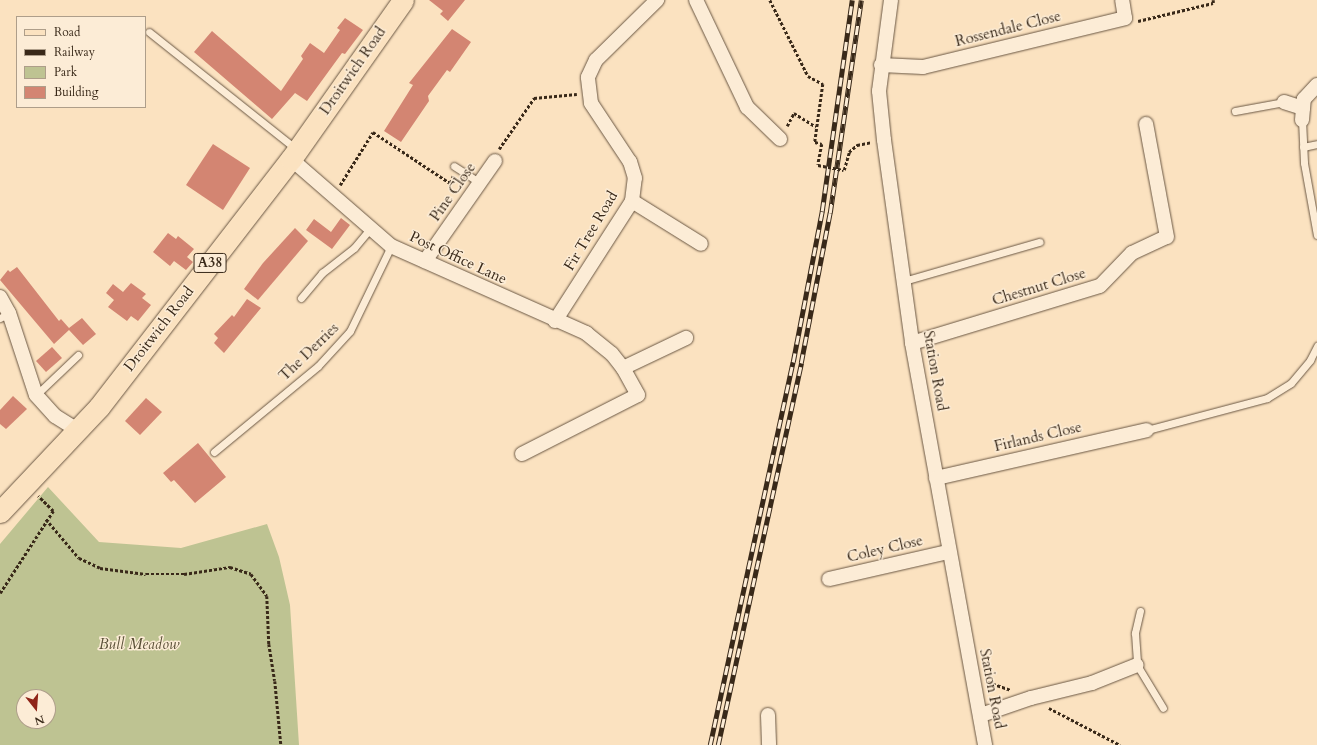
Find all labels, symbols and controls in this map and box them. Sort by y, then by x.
street label: Rossendale Close [953,7,1063,51]
legend [16,16,146,108]
text: Road [54,24,80,40]
street label: Droitwich Road [316,24,390,118]
text: Railway [54,44,95,60]
text: Park [54,64,77,80]
text: Building [54,84,98,100]
street label: Pine Close [426,159,480,225]
street label: Fir Tree Road [560,188,622,274]
street label: Post Office Lane [407,228,509,288]
road number: A38 [193,251,227,275]
street label: Chestnut Close [990,264,1088,310]
street label: Droitwich Road [120,283,198,375]
street label: The Derries [275,319,343,385]
street label: Station Road [919,329,951,413]
street label: Firlands Close [992,418,1084,456]
street label: Coley Close [845,532,925,566]
park label: Bull Meadow [99,636,179,654]
street label: Station Road [975,647,1009,731]
north arrow [16,689,56,729]
text: N [33,711,46,729]

